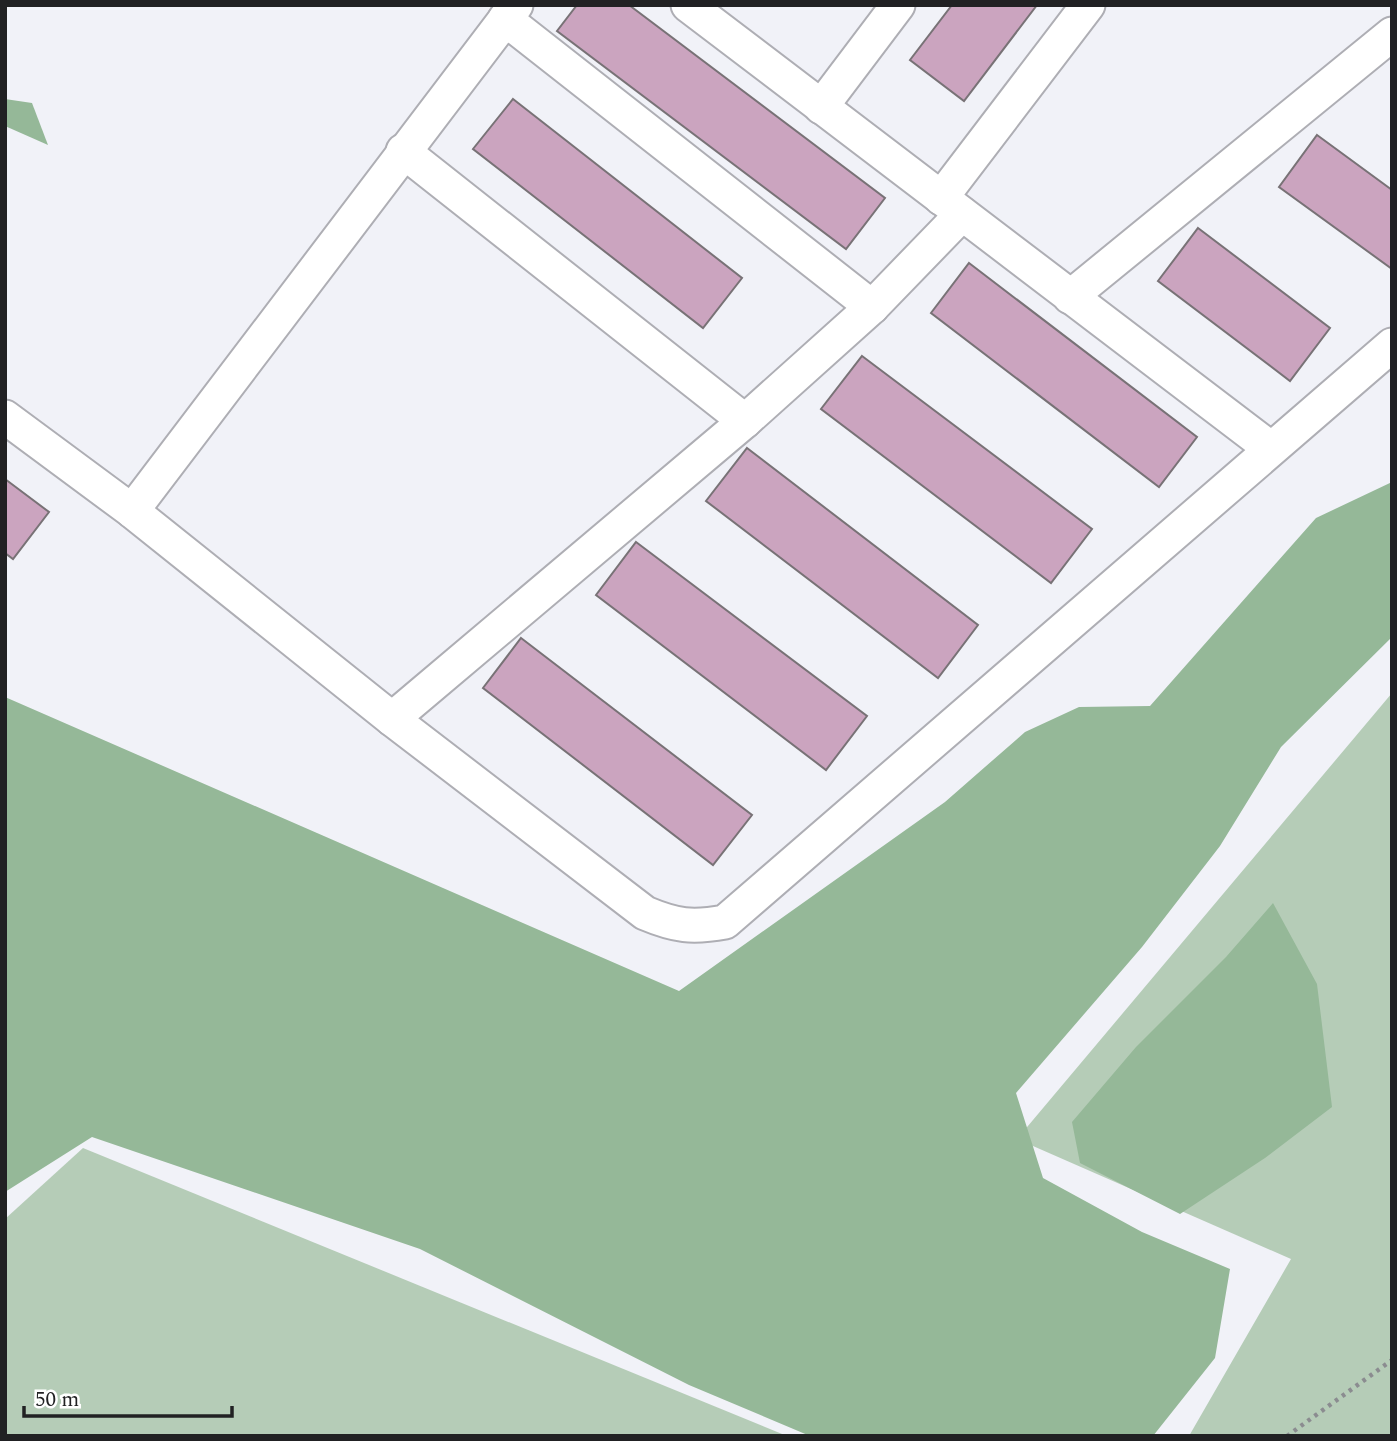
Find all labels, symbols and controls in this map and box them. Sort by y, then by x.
scale bar [24,1374,233,1418]
text: 50 m [35,1384,79,1416]

